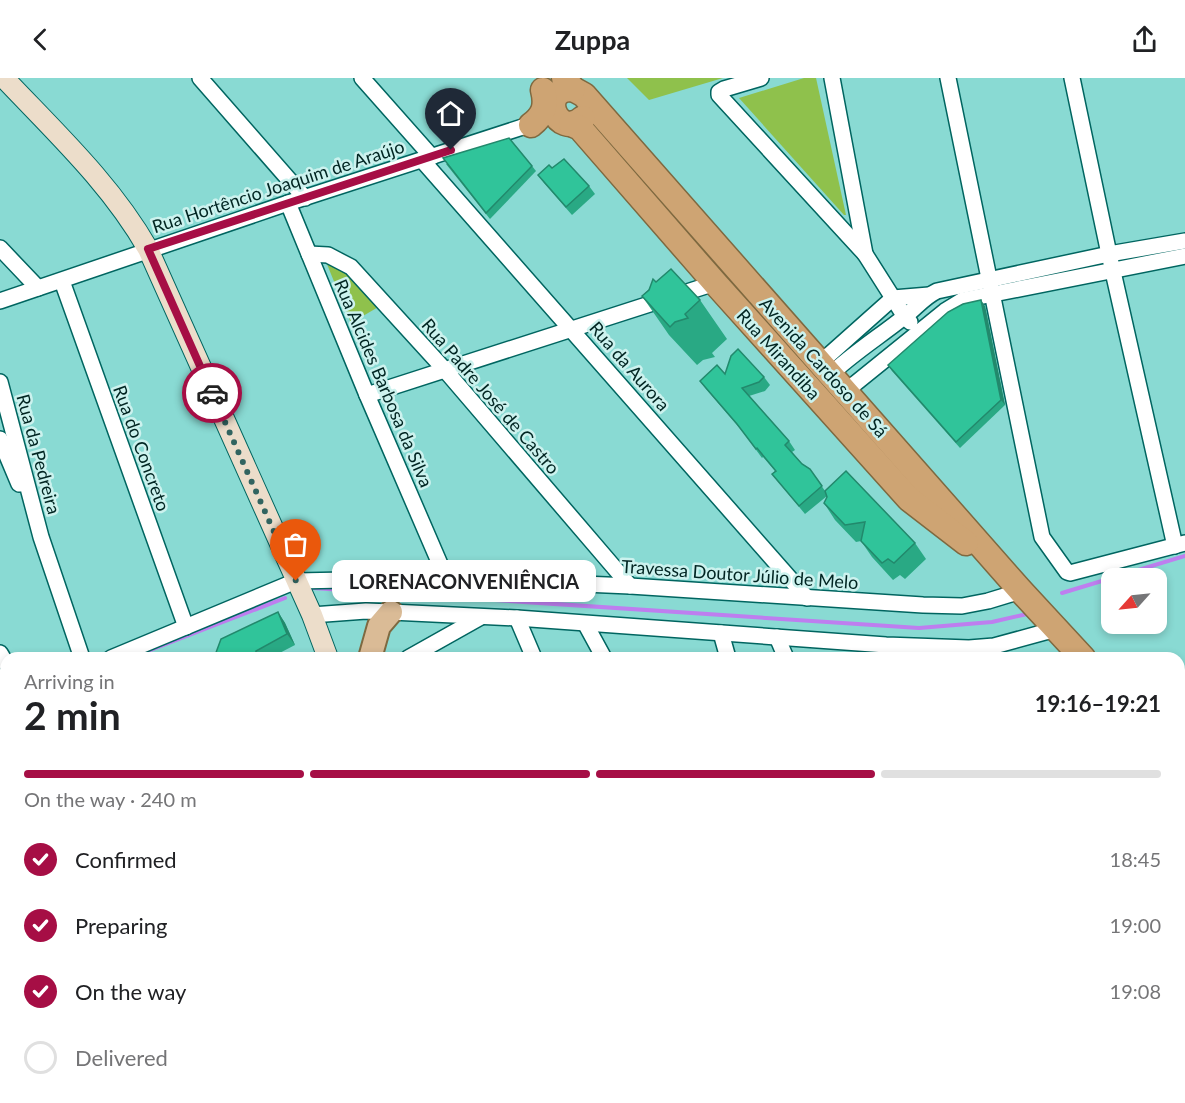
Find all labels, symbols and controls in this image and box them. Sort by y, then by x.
icon: back [24,23,57,56]
text: Zuppa [555,23,630,56]
icon: share [1128,23,1161,56]
pin [425,88,476,150]
icon: home [434,97,467,130]
street label: Rua Hortêncio Joaquim de Araújo [149,135,407,237]
street label: Rua Alcides Barbosa da Silva [330,276,438,490]
street label: Avenida Cardoso de Sá [755,292,893,442]
street label: Rua Mirandiba [733,304,825,404]
street label: Rua Padre José de Castro [417,314,565,478]
street label: Rua da Aurora [585,317,675,415]
courier [182,363,242,423]
icon: car [196,377,229,410]
street label: Rua do Concreto [109,382,175,514]
street label: Rua da Pedreira [12,392,66,516]
pin [270,519,321,581]
icon: bag [279,528,312,561]
street label: Travessa Doutor Júlio de Melo [621,555,859,593]
callout: LORENACONVENIÊNCIA [332,560,596,602]
north arrow [1101,568,1167,634]
map controls [1101,568,1167,634]
text: LORENACONVENIÊNCIA [349,569,579,593]
text: Arriving in [24,669,115,693]
text: 19:16–19:21 [1035,690,1161,717]
text: 2 min [24,692,121,738]
text: On the way · 240 m [24,787,197,811]
icon: check [24,843,57,876]
text: Confirmed [75,846,177,873]
text: 18:45 [1110,847,1161,871]
icon: check [24,909,57,942]
text: Preparing [75,912,167,939]
text: 19:00 [1110,913,1161,937]
icon: check [24,975,57,1008]
text: On the way [75,978,186,1005]
text: 19:08 [1110,979,1161,1003]
text: Delivered [75,1044,168,1071]

